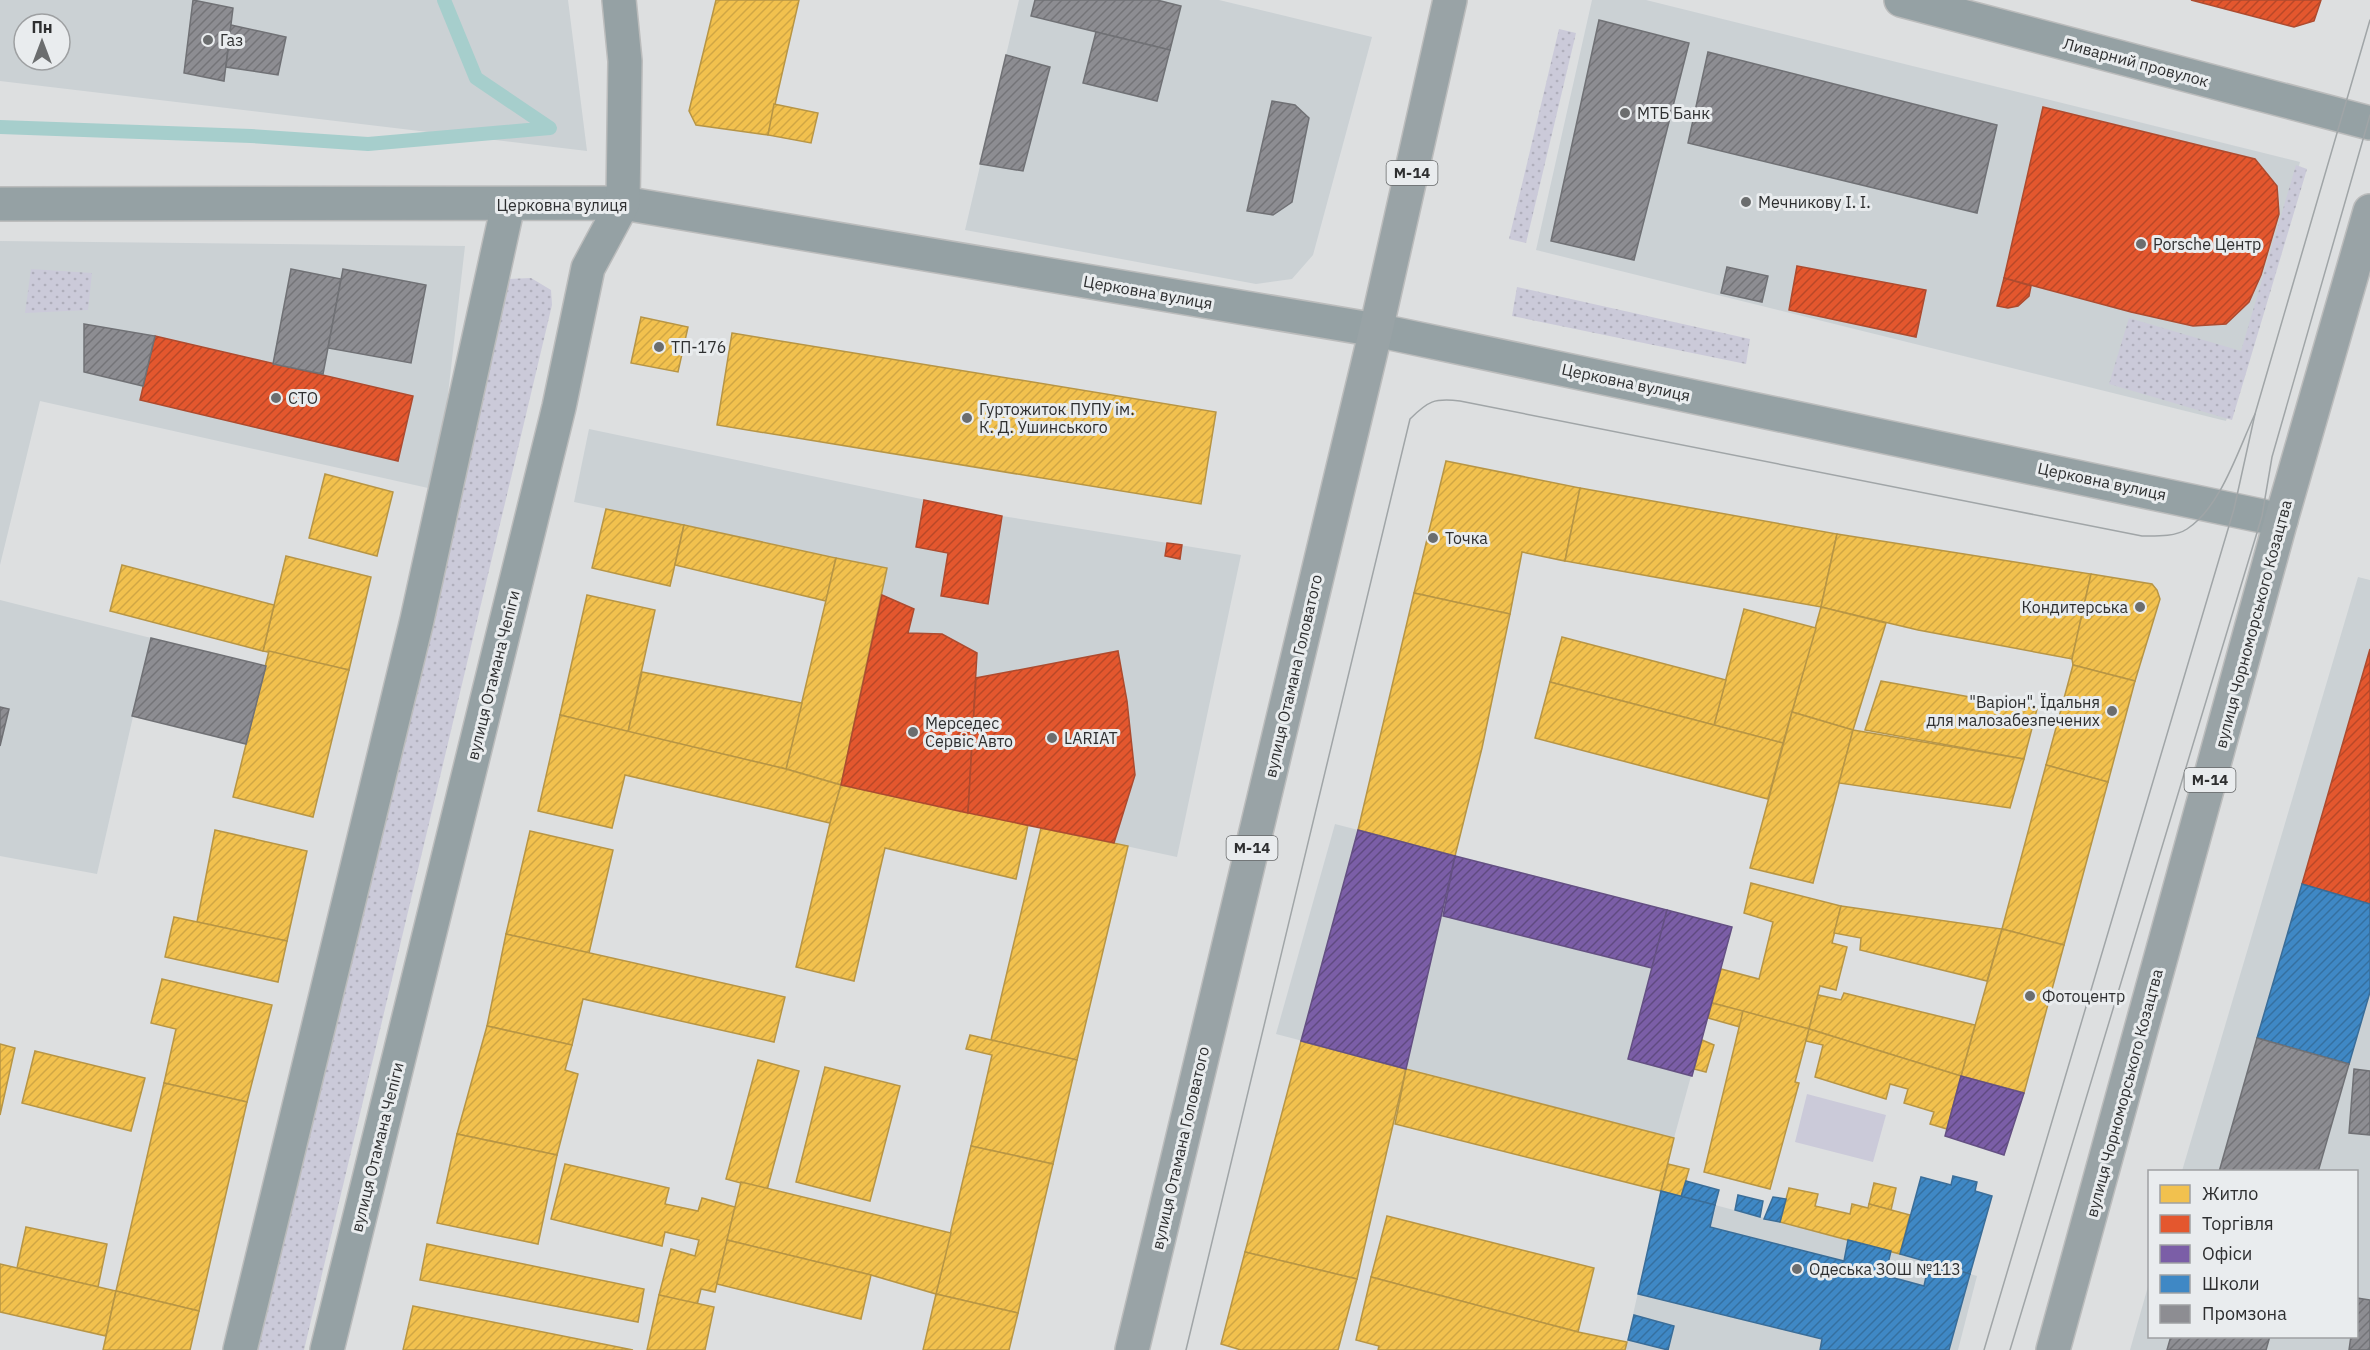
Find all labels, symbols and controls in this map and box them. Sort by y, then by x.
north arrow [12,12,72,72]
text: Пн [31,17,53,37]
place label: Газ [220,30,243,50]
marker: Газ [201,33,215,47]
street label: Ливарний провулок [2061,33,2211,91]
place label: МТБ Банк [1637,103,1710,123]
marker: МТБ Банк [1618,106,1632,120]
road number: М-14 [1386,161,1438,185]
place label: Мечникову І. І. [1758,192,1871,212]
street label: Церковна вулиця [497,195,627,215]
marker: Мечникову І. І. [1739,195,1753,209]
place label: Porsche Центр [2153,234,2261,254]
marker: Porsche Центр [2134,237,2148,251]
street label: Церковна вулиця [1082,271,1214,313]
place label: ТП-176 [671,337,726,357]
marker: ТП-176 [652,340,666,354]
street label: Церковна вулиця [1560,359,1692,405]
place label: СТО [288,388,318,408]
marker: СТО [269,391,283,405]
place label: Гуртожиток ПУПУ ім. К. Д. Ушинського [979,399,1135,437]
marker: Гуртожиток ПУПУ ім. К. Д. Ушинського [960,411,974,425]
street label: Церковна вулиця [2036,458,2168,504]
street label: вулиця Чорноморського Козацтва [2210,497,2296,750]
place label: Точка [1445,528,1488,548]
marker: Точка [1426,531,1440,545]
street label: вулиця Отамана Головатого [1260,572,1326,780]
street label: вулиця Отамана Чепіги [462,588,524,762]
place label: Кондитерська [2022,597,2128,617]
marker: Кондитерська [2133,600,2147,614]
place label: "Варіон". Їдальня для малозабезпечених [1927,692,2100,730]
marker: "Варіон". Їдальня для малозабезпечених [2105,704,2119,718]
place label: Мерседес Сервіс Авто [925,713,1013,751]
marker: Мерседес Сервіс Авто [906,725,920,739]
place label: LARIAT [1064,728,1118,748]
marker: LARIAT [1045,731,1059,745]
road number: М-14 [2184,768,2236,792]
road number: М-14 [1226,836,1278,860]
street label: вулиця Чорноморського Козацтва [2081,966,2167,1219]
place label: Фотоцентр [2042,986,2125,1006]
marker: Фотоцентр [2023,989,2037,1003]
street label: вулиця Отамана Головатого [1147,1044,1213,1252]
street label: вулиця Отамана Чепіги [346,1060,408,1234]
legend [2148,1170,2358,1338]
text: Житло [2202,1182,2258,1205]
text: Торгівля [2202,1212,2274,1235]
text: Офіси [2202,1242,2252,1265]
place label: Одеська ЗОШ №113 [1809,1259,1961,1279]
marker: Одеська ЗОШ №113 [1790,1262,1804,1276]
text: Школи [2202,1272,2260,1295]
text: Промзона [2202,1302,2287,1325]

